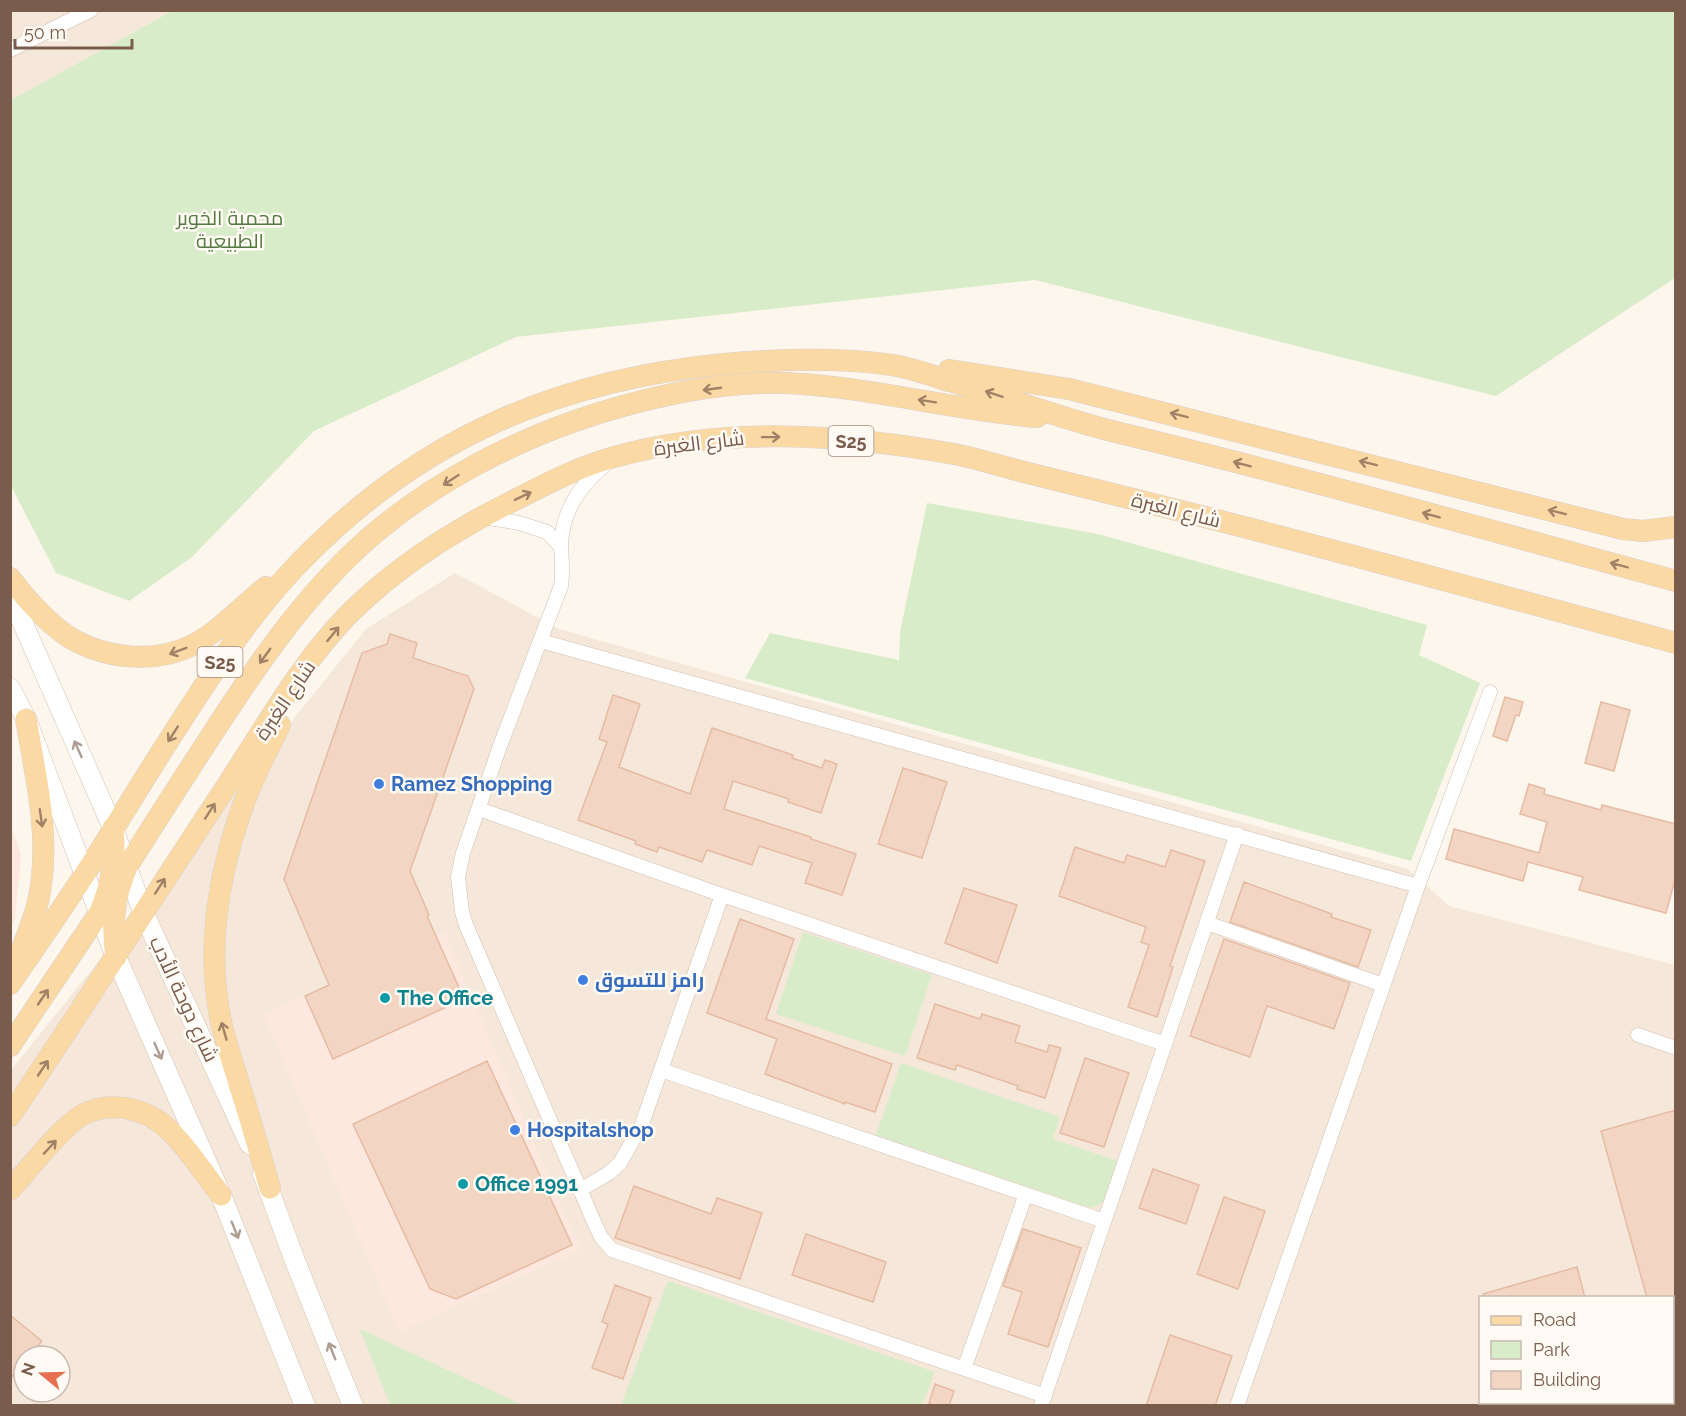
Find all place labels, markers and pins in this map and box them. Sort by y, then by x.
place label: Ramez Shopping [391,772,552,796]
marker: Ramez Shopping [372,777,386,791]
place label: رامز للتسوق [595,968,704,993]
marker: رامز للتسوق [576,973,590,987]
place label: The Office [397,986,493,1010]
marker: The Office [378,991,392,1005]
place label: Hospitalshop [527,1118,654,1142]
marker: Hospitalshop [508,1123,522,1137]
place label: Office 1991 [475,1172,578,1196]
marker: Office 1991 [456,1177,470,1191]

